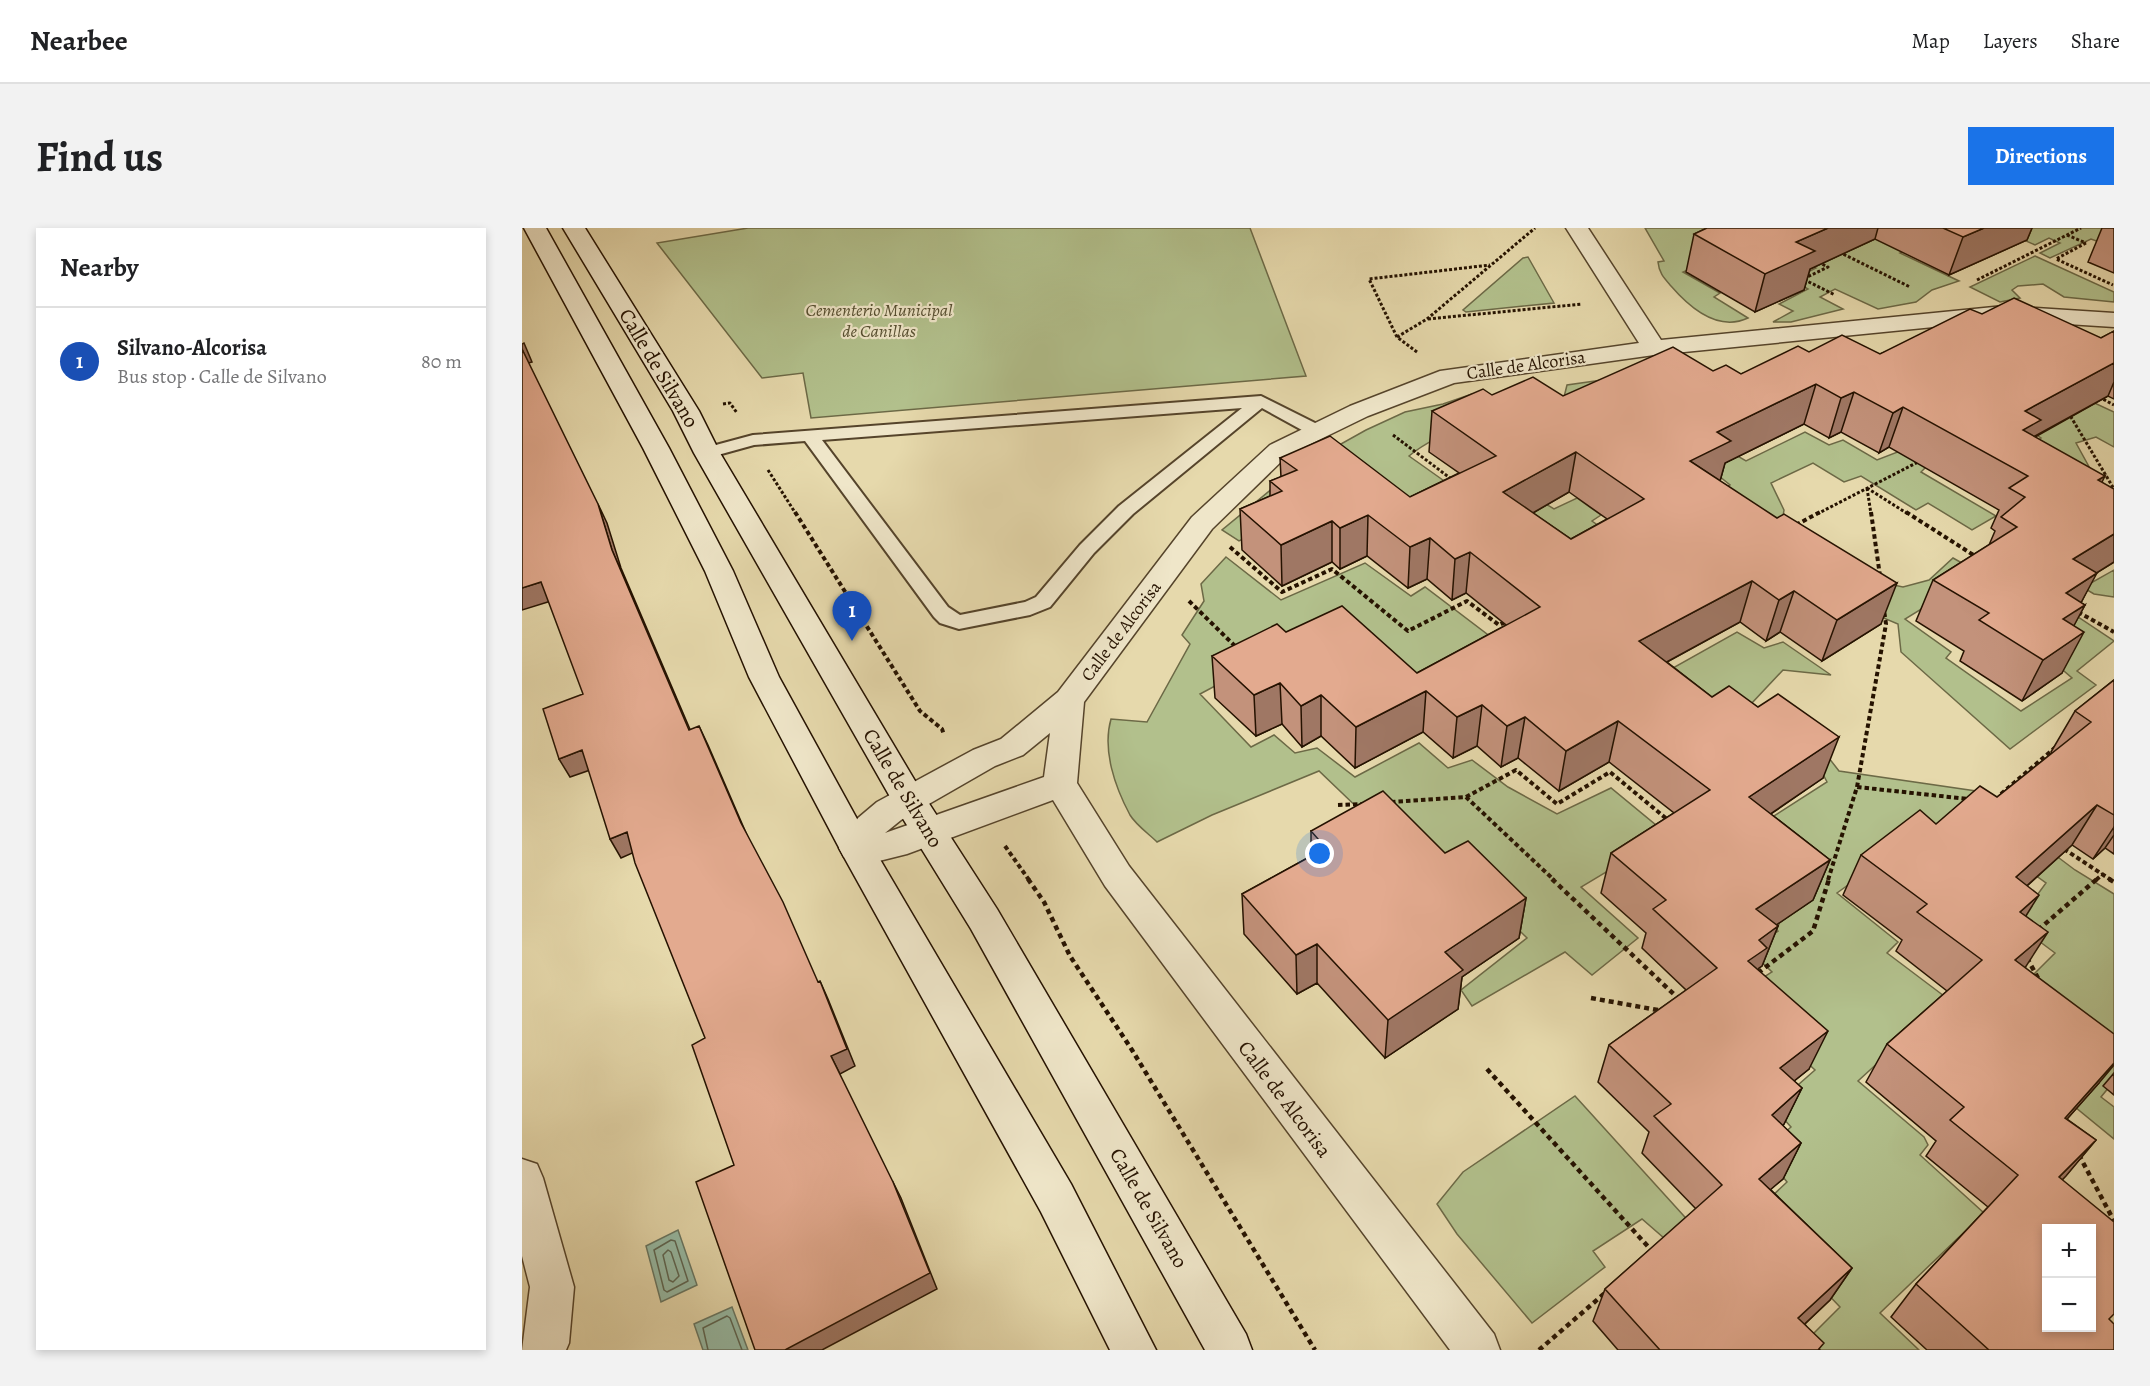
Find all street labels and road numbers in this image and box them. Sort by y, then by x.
street label: Calle de Silvano [612,303,706,433]
street label: Calle de Alcorisa [1465,345,1588,385]
street label: Calle de Alcorisa [1075,575,1167,686]
street label: Calle de Silvano [856,723,950,853]
street label: Calle de Alcorisa [1232,1035,1338,1163]
street label: Calle de Silvano [1103,1143,1195,1273]

